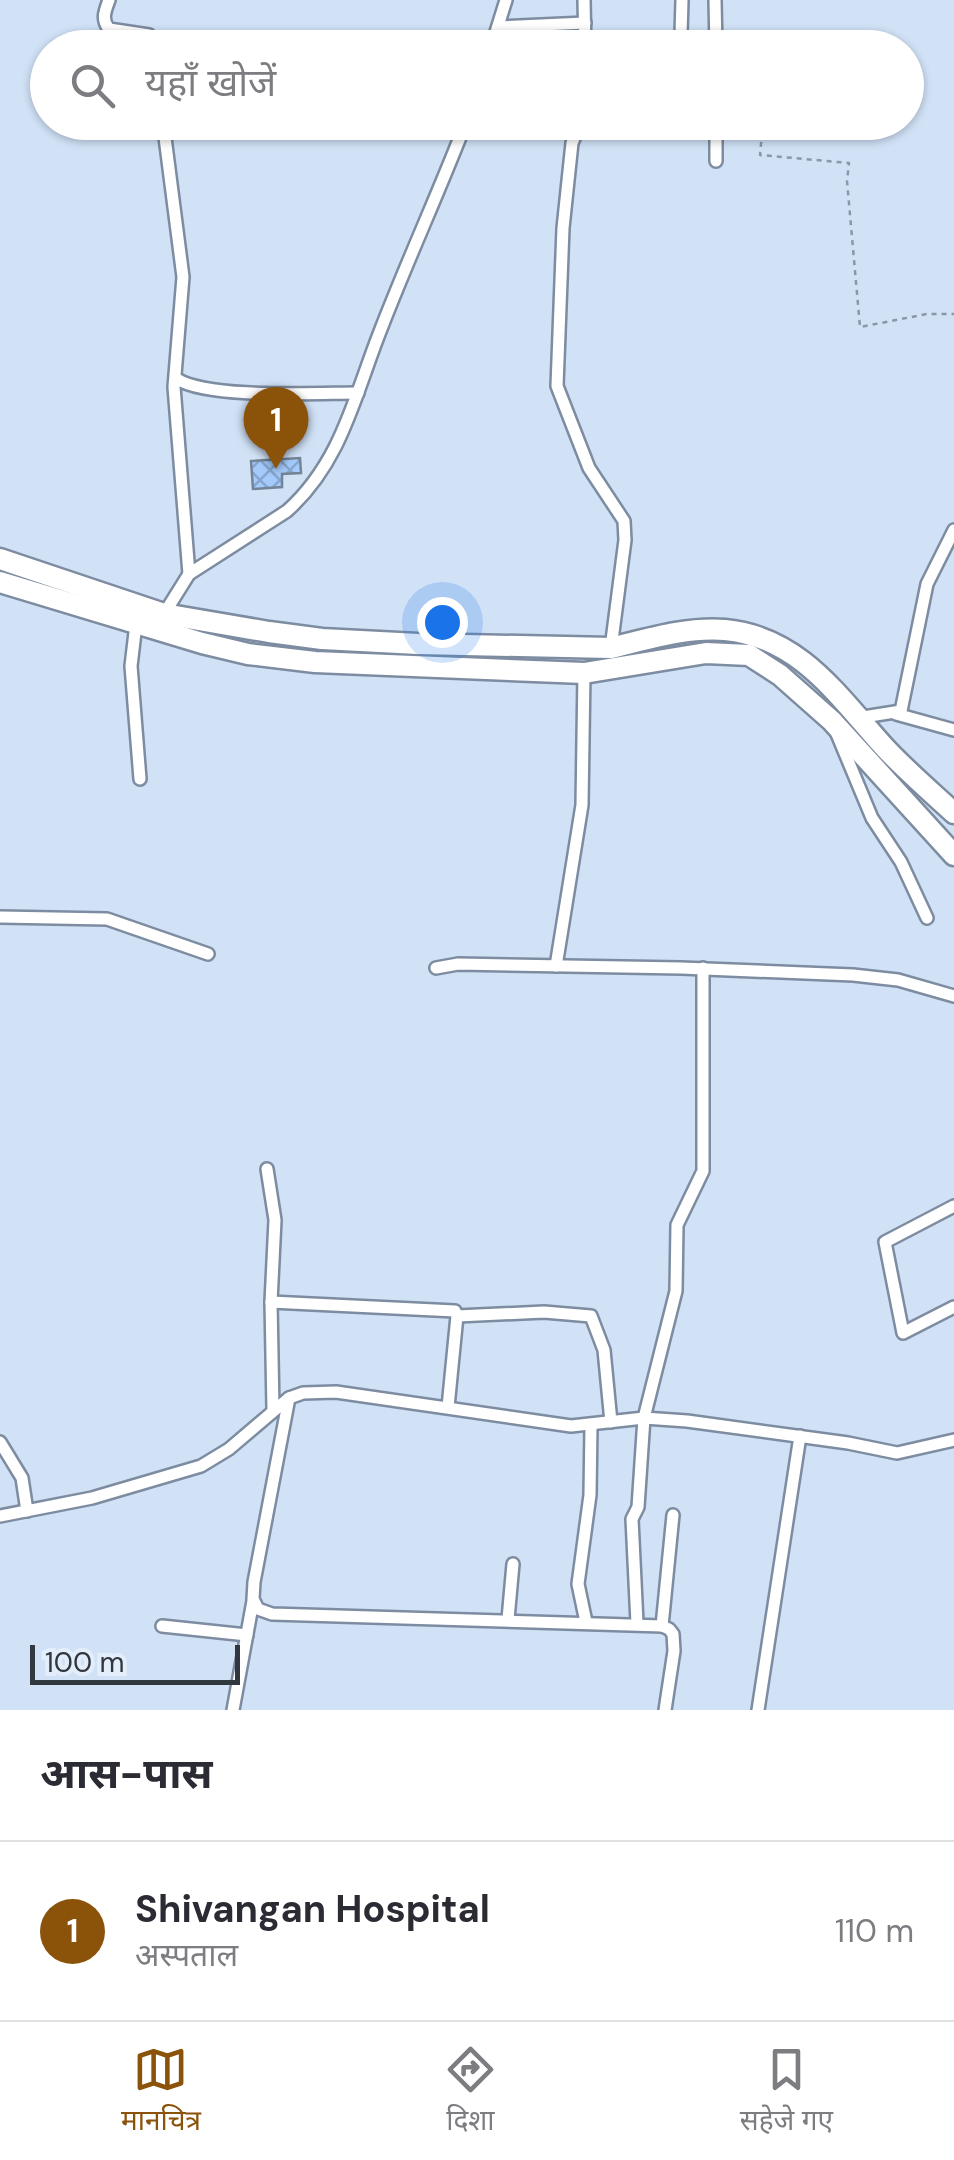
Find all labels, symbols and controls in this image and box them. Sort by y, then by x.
search box [30,30,924,140]
icon: search [65,58,120,113]
text: यहाँ खोजें [145,58,276,108]
pin: 1 [244,386,308,469]
your location [417,597,468,648]
scale bar [30,1640,240,1684]
text: 100 m [45,1644,124,1681]
text: आस-पास [40,1746,213,1801]
text: Shivangan Hospital [135,1884,490,1934]
text: 1 [67,1910,78,1952]
text: 110 m [835,1910,914,1952]
text: अस्पताल [135,1934,238,1976]
tab: मानचित्र [121,2042,201,2141]
tab: दिशा [443,2042,498,2141]
tab: सहेजे गए [740,2042,833,2141]

